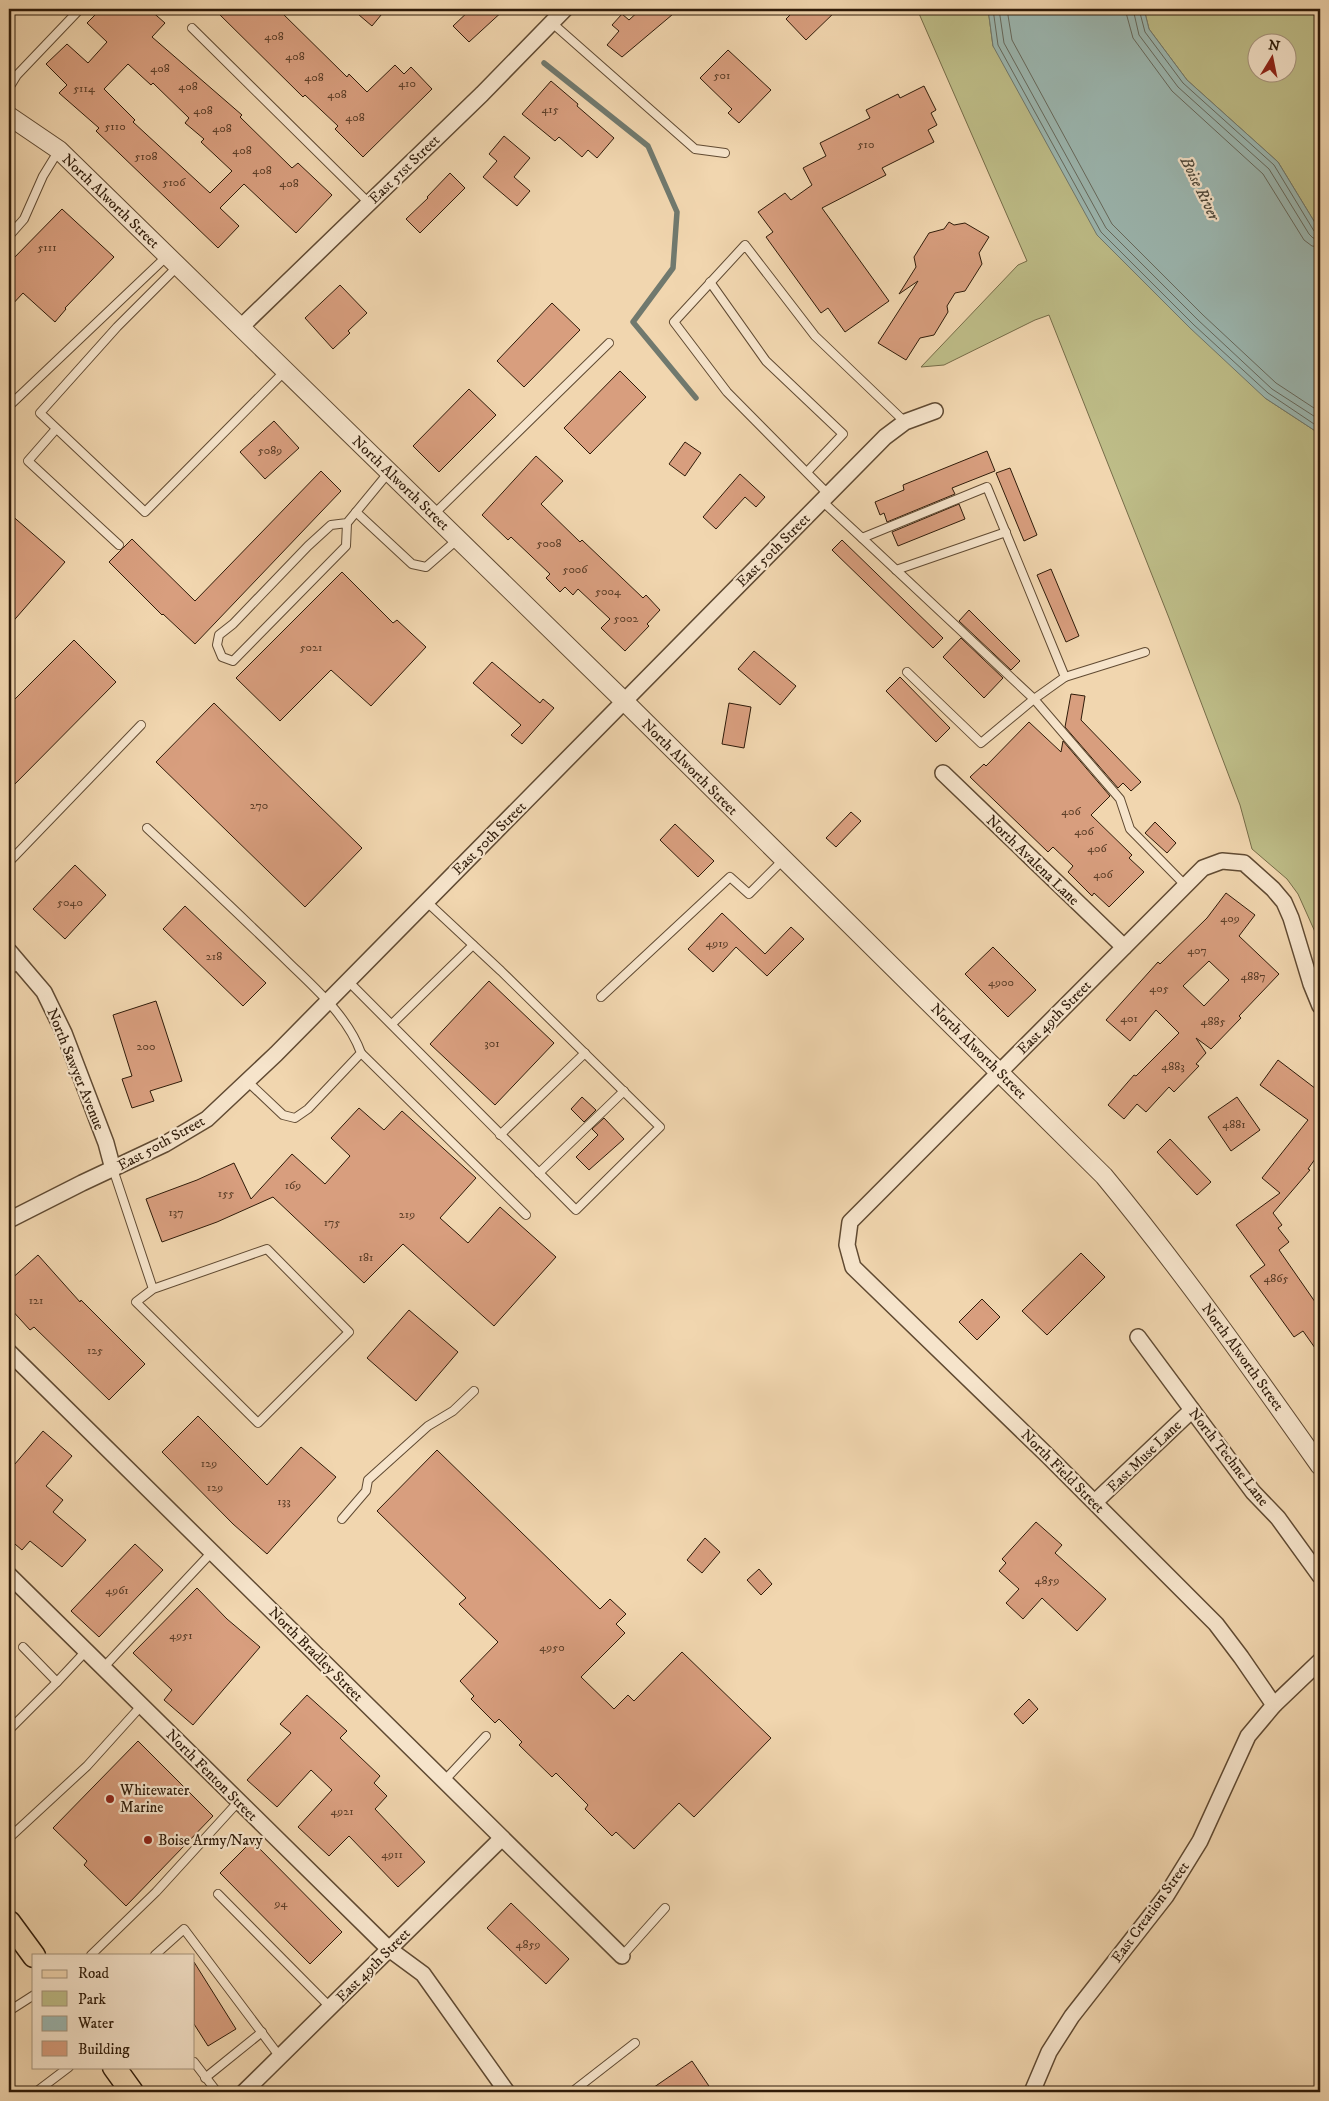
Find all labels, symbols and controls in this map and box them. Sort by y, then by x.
house number: 408 [264,29,284,44]
north arrow [1246,32,1296,82]
text: N [1267,36,1282,56]
house number: 408 [285,49,305,64]
house number: 408 [150,61,170,76]
house number: 501 [714,68,730,83]
house number: 408 [304,70,324,85]
house number: 410 [398,76,416,91]
house number: 408 [178,79,198,94]
house number: 5114 [73,81,96,96]
house number: 408 [327,87,347,102]
house number: 415 [541,102,559,117]
house number: 408 [193,103,213,118]
house number: 408 [345,110,365,125]
house number: 5110 [104,119,126,134]
house number: 408 [212,121,232,136]
street label: East 51st Street [365,131,444,208]
house number: 510 [858,137,874,152]
house number: 408 [232,143,252,158]
house number: 5108 [135,149,157,164]
street label: North Alworth Street [58,150,164,253]
water label: Boise River [1176,152,1225,225]
house number: 408 [252,163,272,178]
house number: 5106 [162,175,186,190]
house number: 408 [279,176,299,191]
house number: 5111 [37,240,57,255]
street label: North Alworth Street [348,432,454,535]
house number: 5089 [258,443,282,458]
street label: East 50th Street [732,509,814,591]
house number: 5008 [537,536,561,551]
house number: 5006 [562,562,588,577]
house number: 5004 [595,584,622,599]
house number: 5002 [614,611,638,626]
house number: 5021 [300,640,322,655]
street label: North Alworth Street [638,715,742,820]
street label: East 50th Street [448,797,530,879]
house number: 270 [250,798,268,813]
house number: 406 [1061,804,1082,819]
street label: North Avalena Lane [982,811,1083,910]
house number: 406 [1074,824,1095,839]
house number: 406 [1087,841,1108,856]
house number: 406 [1093,867,1114,882]
house number: 5040 [57,895,83,910]
house number: 409 [1220,911,1240,926]
house number: 4919 [705,936,729,951]
house number: 407 [1187,943,1207,958]
house number: 218 [206,949,222,964]
house number: 4887 [1240,969,1266,984]
house number: 4900 [988,975,1014,990]
street label: East 49th Street [1013,976,1096,1059]
house number: 405 [1149,981,1169,996]
street label: North Alworth Street [927,999,1031,1104]
street label: North Sawyer Avenue [42,1005,109,1133]
house number: 401 [1120,1011,1138,1026]
house number: 4885 [1201,1014,1225,1029]
house number: 301 [484,1036,500,1051]
house number: 200 [137,1039,155,1054]
house number: 4883 [1161,1059,1185,1074]
street label: East 50th Street [114,1112,208,1175]
house number: 4881 [1222,1117,1246,1132]
house number: 169 [285,1178,301,1193]
house number: 155 [218,1186,234,1201]
house number: 137 [168,1205,184,1220]
house number: 219 [399,1207,415,1222]
house number: 175 [324,1215,340,1230]
house number: 181 [359,1250,373,1265]
house number: 4865 [1263,1271,1289,1286]
house number: 121 [29,1293,43,1308]
street label: North Alworth Street [1197,1300,1288,1415]
house number: 125 [87,1343,103,1358]
street label: North Techne Lane [1184,1404,1273,1510]
street label: East Muse Lane [1103,1416,1186,1497]
street label: North Field Street [1017,1426,1109,1517]
house number: 129 [201,1456,217,1471]
house number: 129 [207,1480,223,1495]
house number: 133 [277,1494,291,1509]
house number: 4859 [1035,1573,1059,1588]
house number: 4961 [105,1583,129,1598]
street label: North Bradley Street [264,1603,367,1706]
house number: 4951 [169,1628,193,1643]
house number: 4950 [539,1640,565,1655]
street label: North Fenton Street [162,1725,262,1825]
place label: Whitewater Marine [119,1781,190,1817]
marker: Whitewater Marine [104,1793,116,1805]
house number: 4921 [330,1804,354,1819]
place label: Boise Army/Navy [158,1831,263,1850]
marker: Boise Army/Navy [142,1834,154,1846]
house number: 4911 [381,1847,403,1862]
street label: East Creation Street [1107,1858,1194,1967]
house number: 94 [274,1896,289,1911]
street label: East 49th Street [332,1924,415,2007]
house number: 4859 [516,1937,540,1952]
legend [32,1954,195,2068]
text: Road [78,1964,110,1983]
text: Park [78,1990,107,2009]
text: Water [77,2014,114,2033]
text: Building [78,2040,130,2059]

